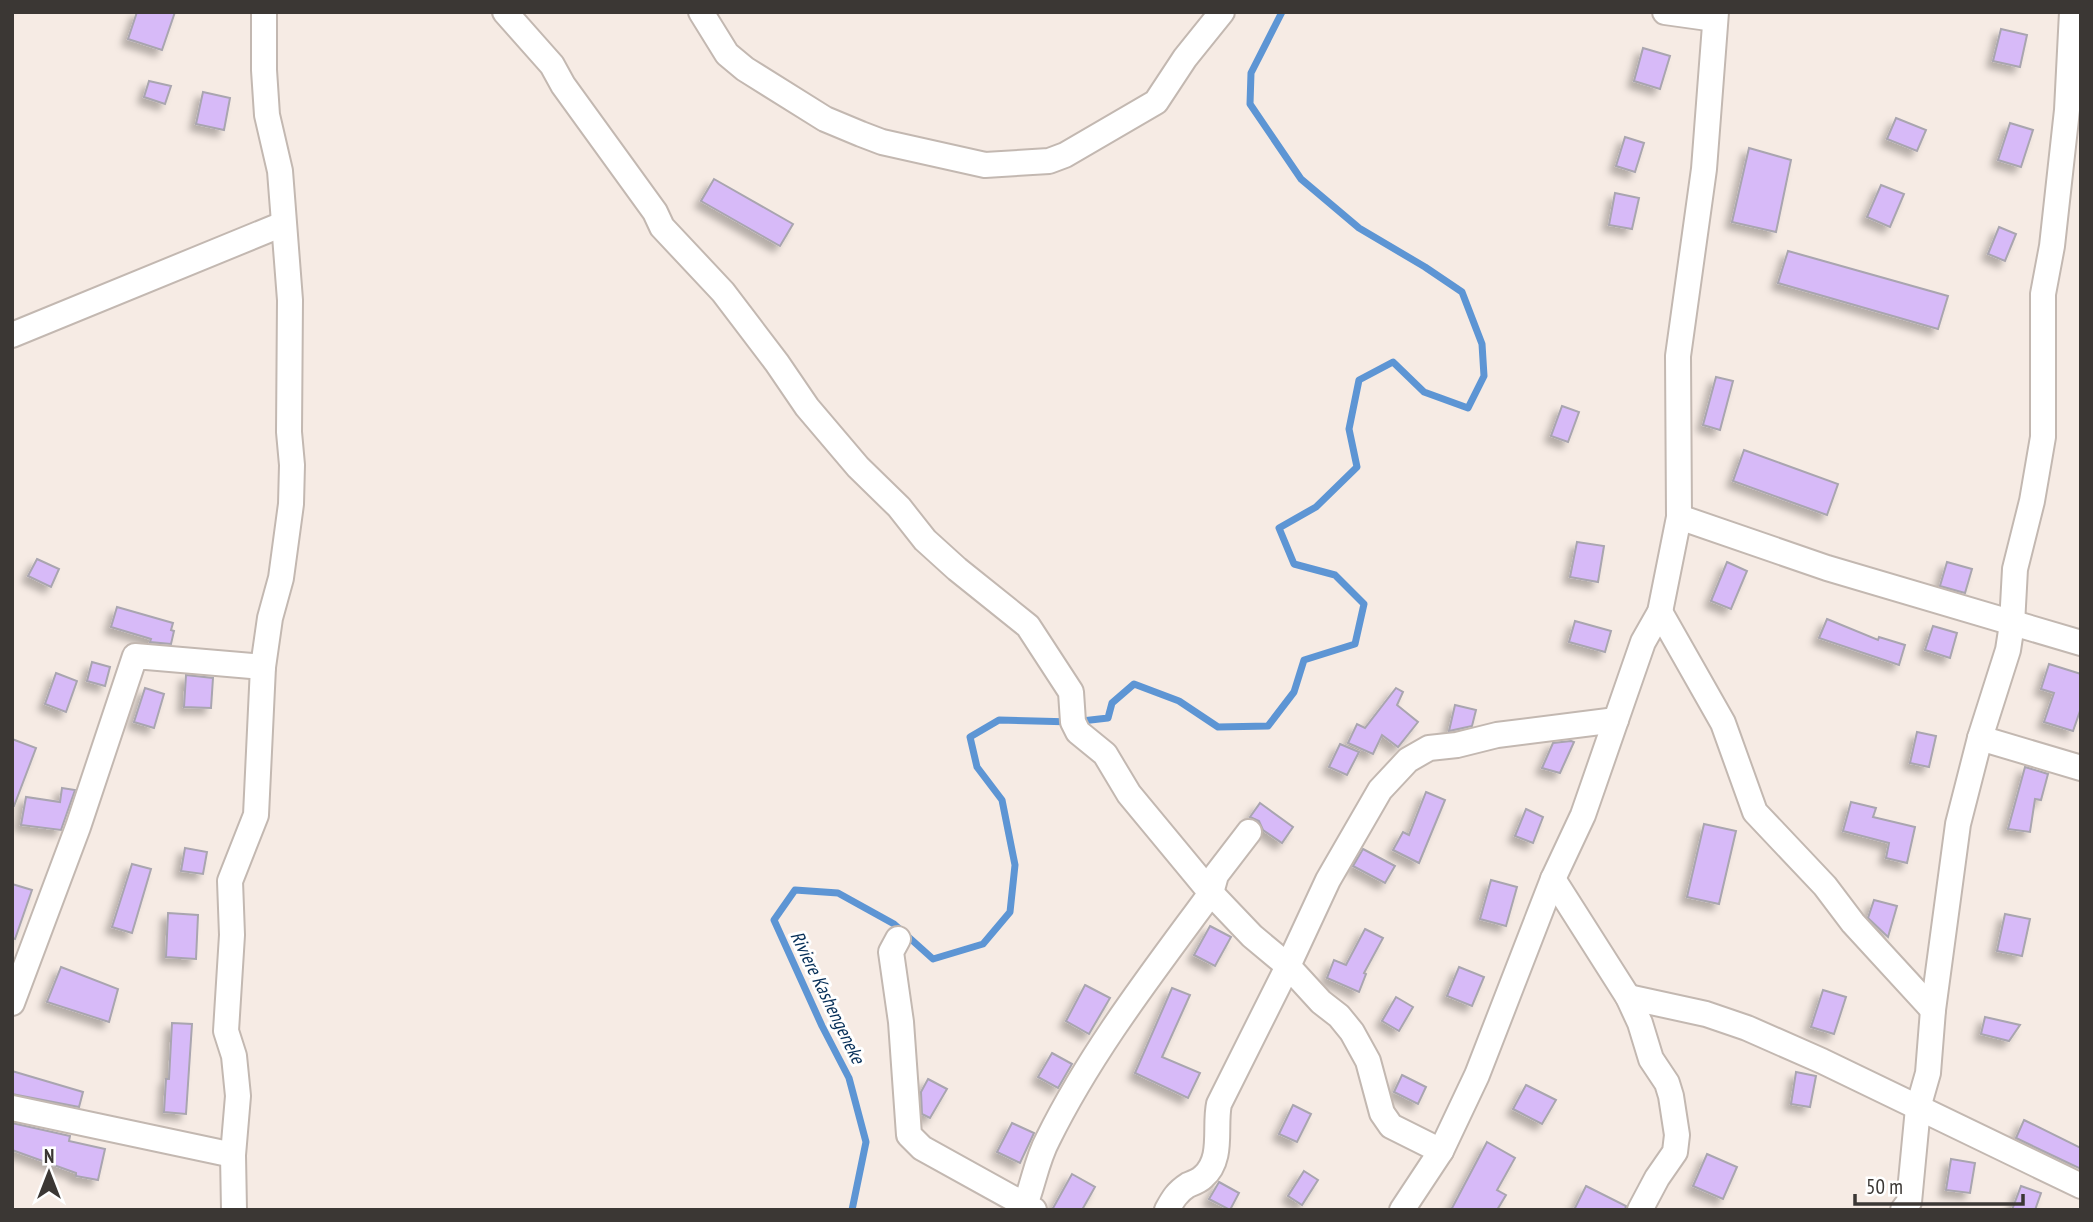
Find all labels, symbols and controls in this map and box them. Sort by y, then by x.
water label: Riviere Kashengeneke [786,927,871,1068]
north arrow [14,1138,84,1208]
text: N [44,1144,54,1168]
scale bar [1855,1162,2023,1206]
text: 50 m [1866,1173,1903,1200]

